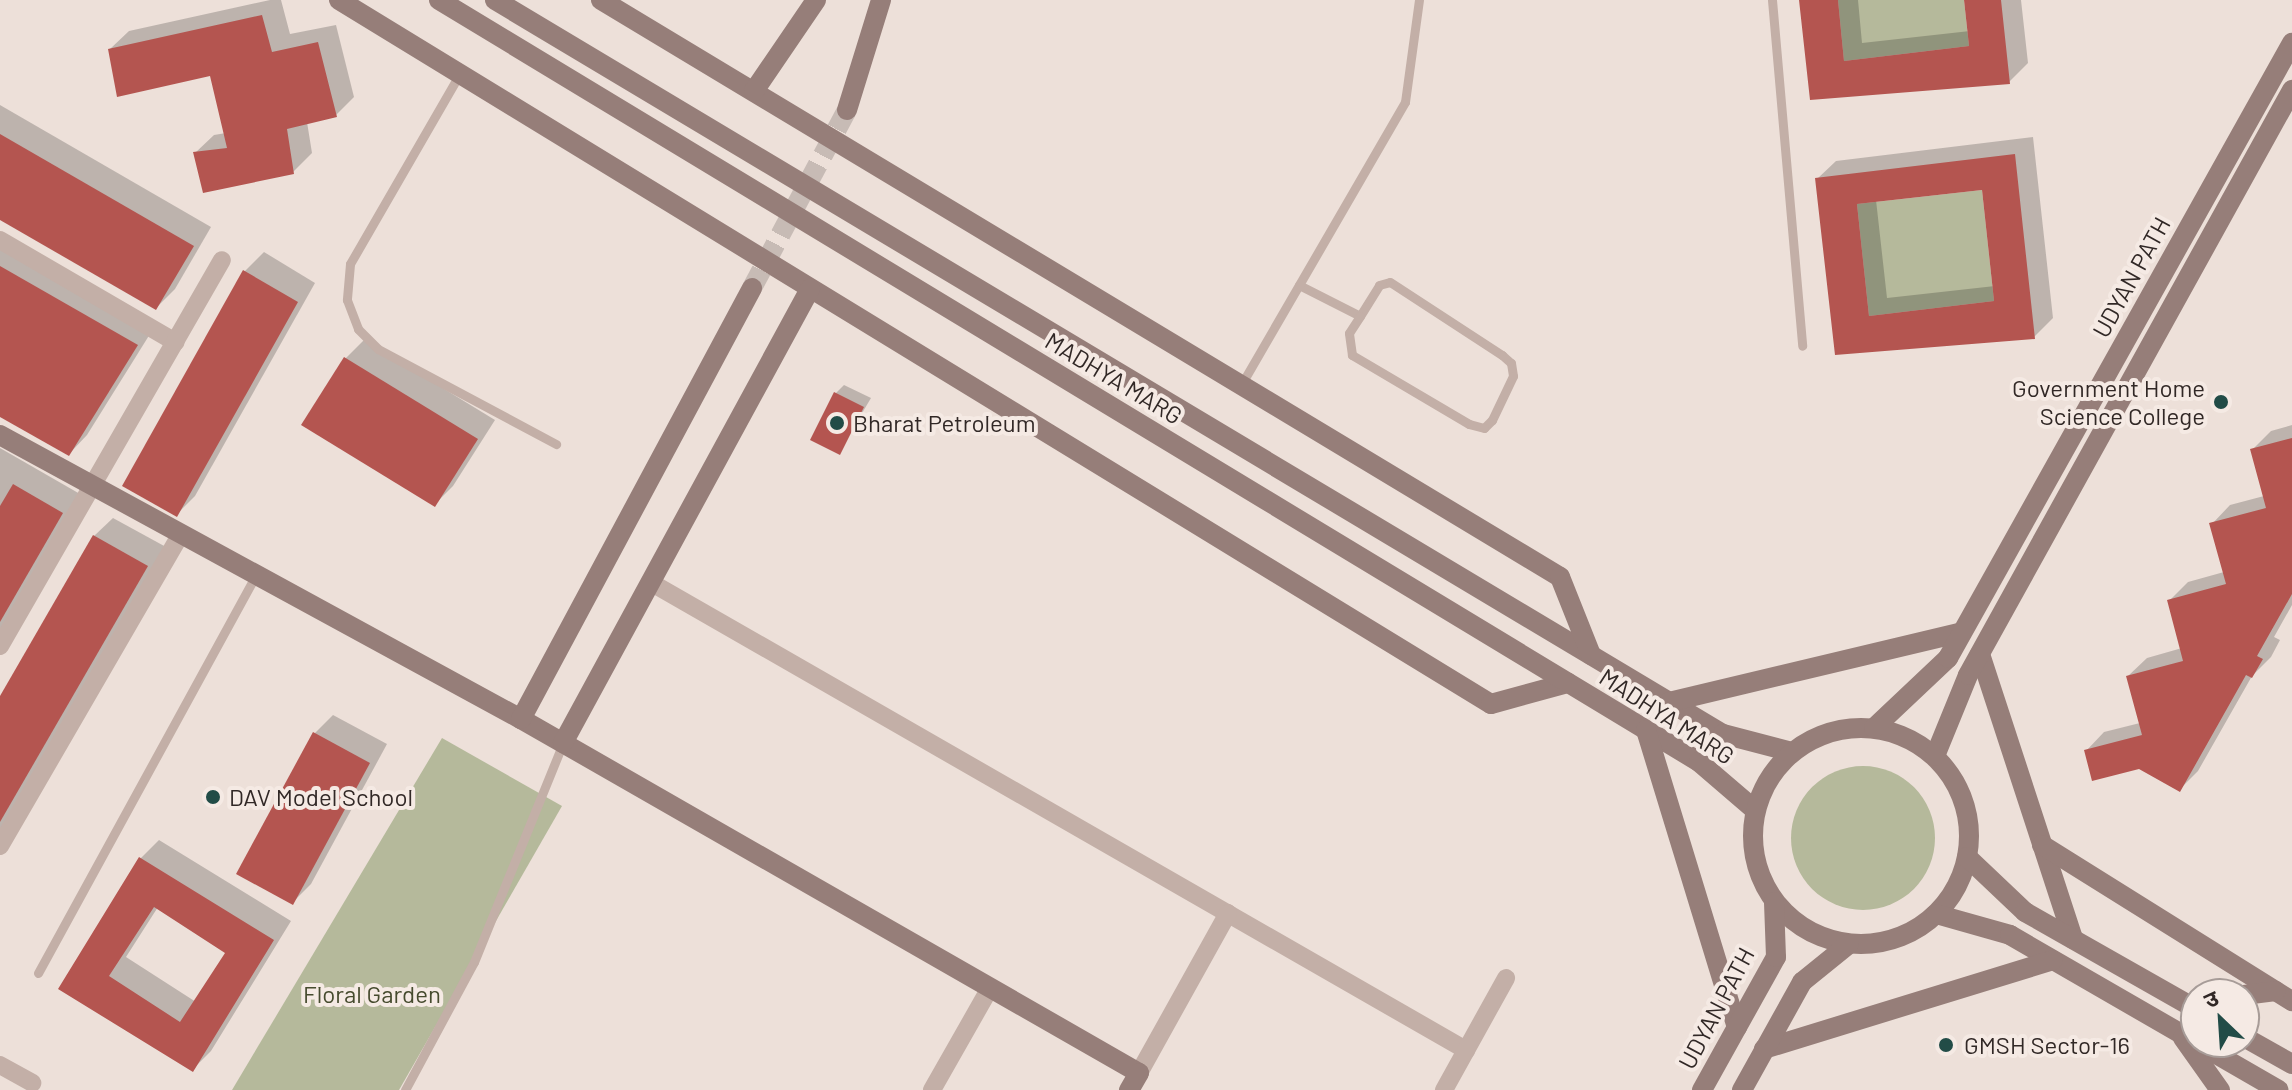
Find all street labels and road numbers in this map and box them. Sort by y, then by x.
street label: UDYAN PATH [2086,212,2176,342]
street label: MADHYA MARG [1040,326,1188,430]
street label: MADHYA MARG [1594,662,1740,770]
street label: UDYAN PATH [1672,942,1760,1074]

